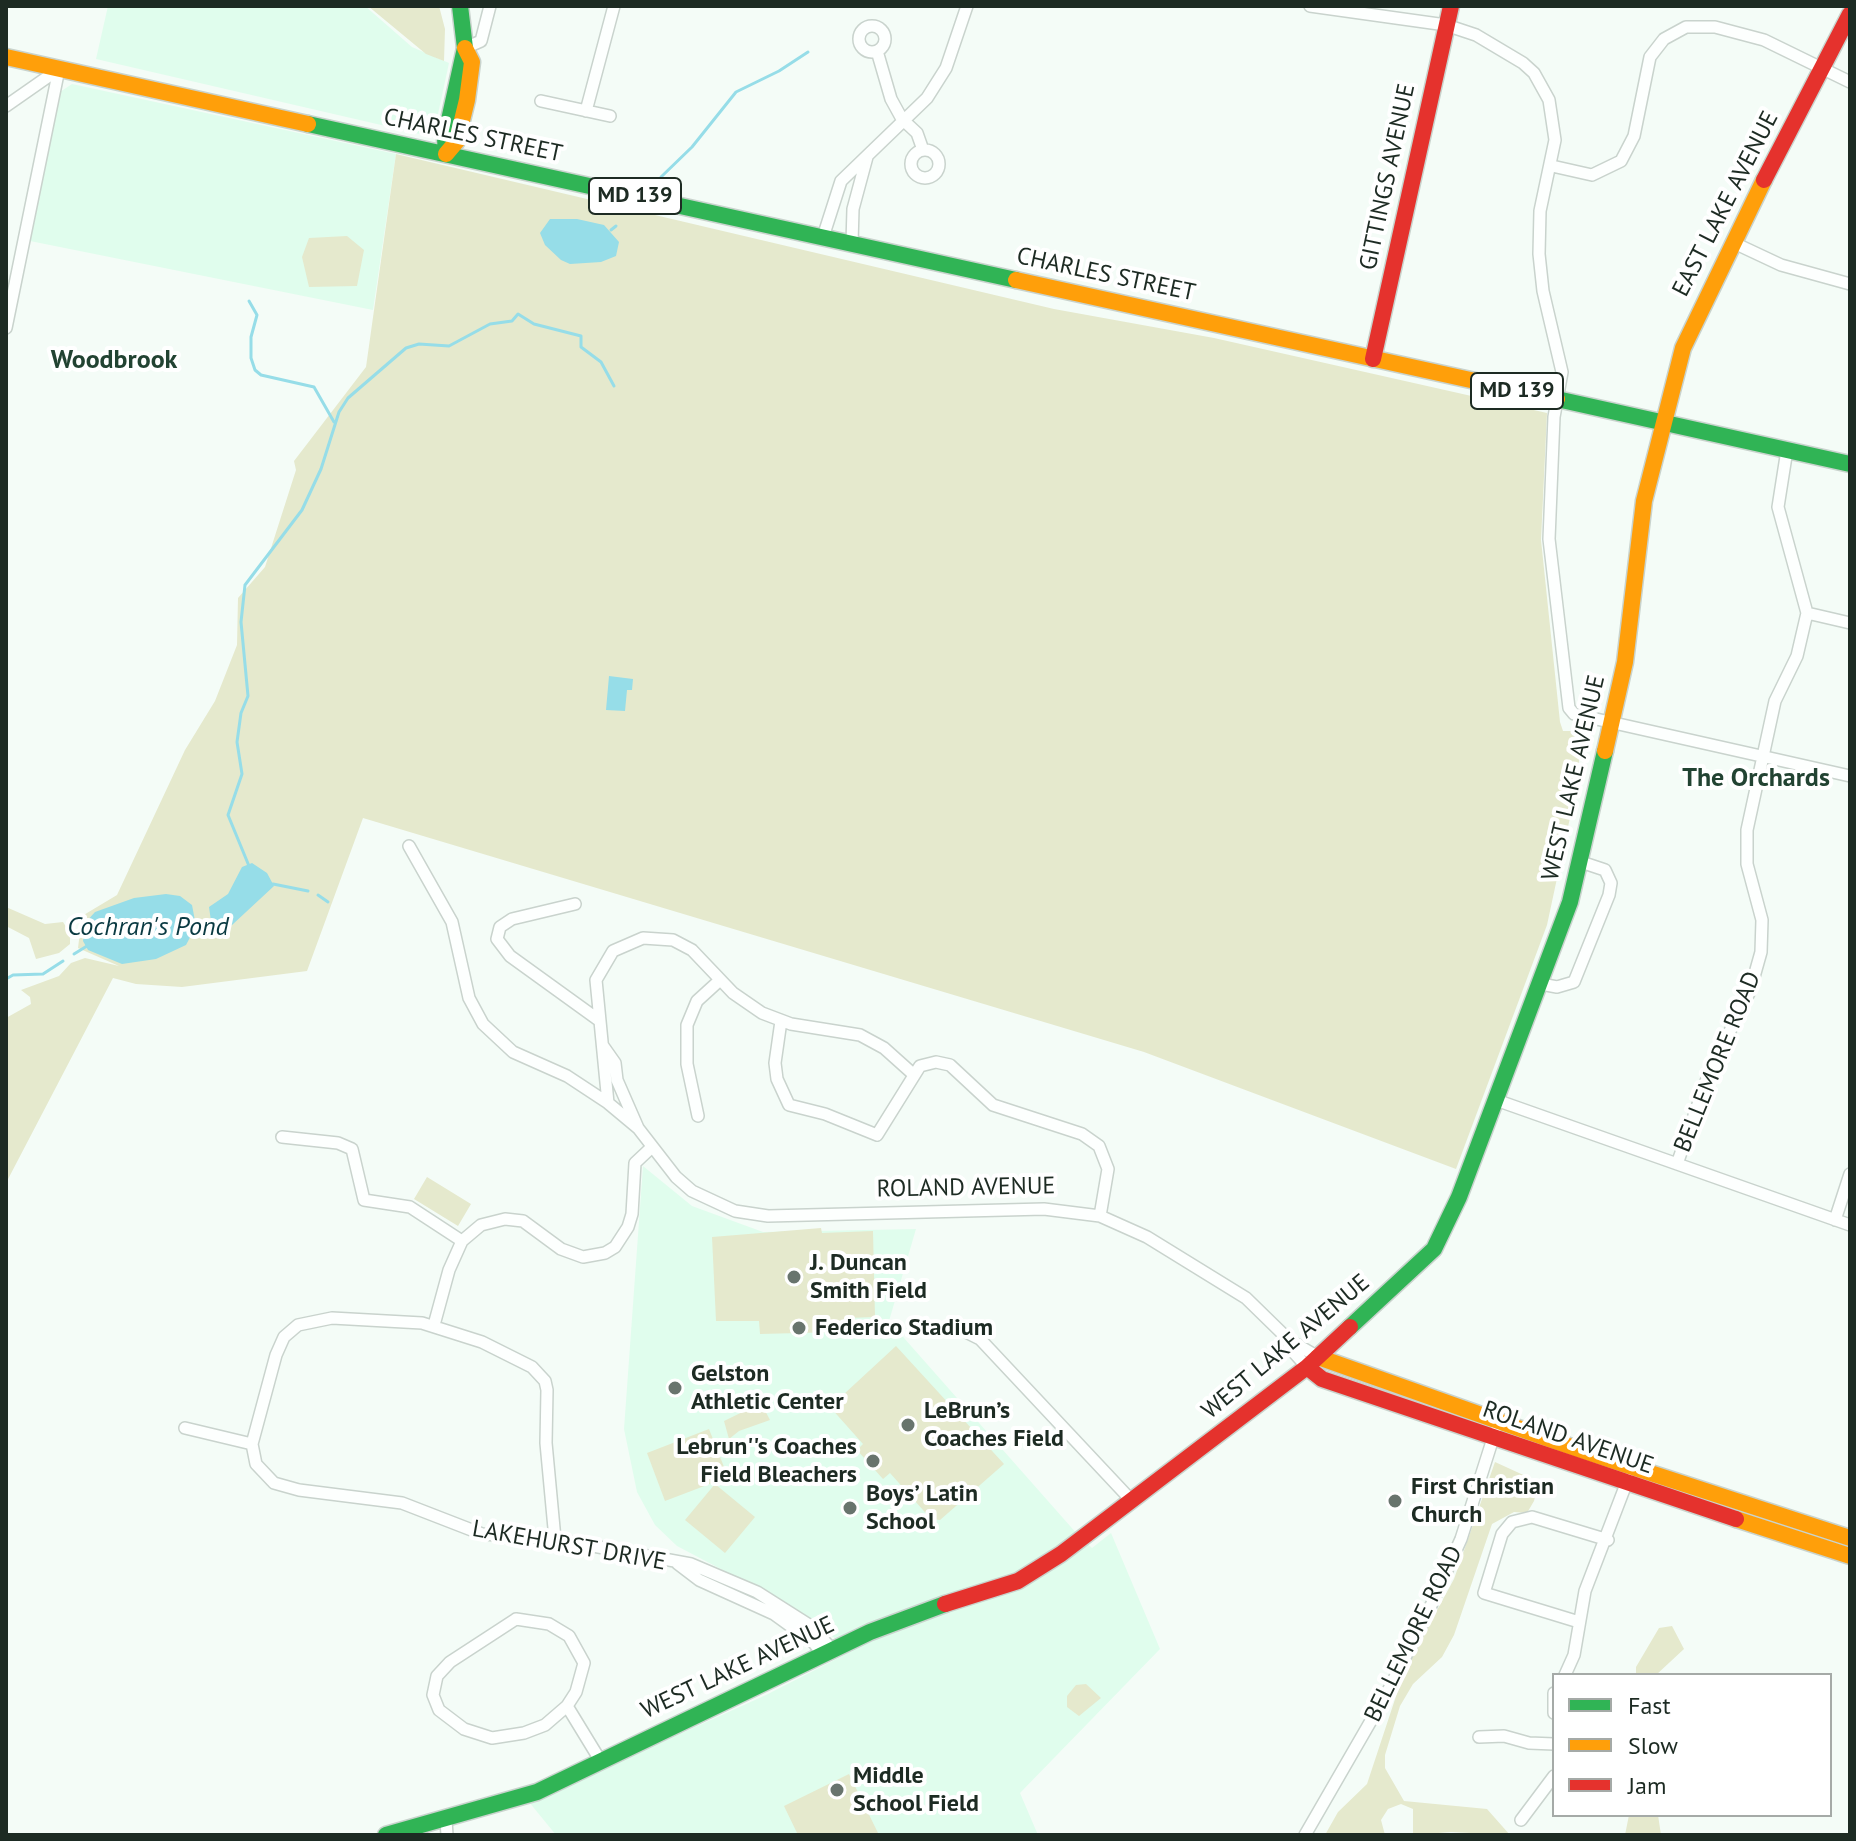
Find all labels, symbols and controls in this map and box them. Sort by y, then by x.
street label: GITTINGS AVENUE [1354,81,1422,273]
street label: CHARLES STREET [381,103,565,169]
street label: EAST LAKE AVENUE [1667,107,1785,301]
road number: MD 139 [589,178,681,214]
street label: CHARLES STREET [1014,242,1198,308]
district label: Woodbrook [51,345,177,377]
road number: MD 139 [1471,373,1563,409]
street label: WEST LAKE AVENUE [1536,673,1612,883]
district label: The Orchards [1682,763,1830,795]
water label: Cochran's Pond [67,912,229,944]
street label: BELLEMORE ROAD [1669,967,1767,1157]
street label: ROLAND AVENUE [876,1172,1056,1204]
place label: J. Duncan Smith Field [810,1249,927,1305]
marker: J. Duncan Smith Field [785,1268,803,1286]
street label: WEST LAKE AVENUE [1196,1269,1376,1425]
place label: Federico Stadium [815,1314,993,1342]
marker: Federico Stadium [790,1319,808,1337]
place label: Gelston Athletic Center [691,1360,844,1416]
marker: Gelston Athletic Center [666,1379,684,1397]
street label: ROLAND AVENUE [1479,1395,1657,1481]
place label: LeBrun’s Coaches Field [924,1397,1064,1453]
marker: LeBrun’s Coaches Field [899,1416,917,1434]
place label: Lebrun''s Coaches Field Bleachers [676,1433,857,1489]
marker: Lebrun''s Coaches Field Bleachers [864,1452,882,1470]
place label: First Christian Church [1411,1473,1554,1529]
place label: Boys’ Latin School [866,1480,978,1536]
marker: First Christian Church [1386,1492,1404,1510]
marker: Boys’ Latin School [841,1499,859,1517]
street label: LAKEHURST DRIVE [470,1515,668,1577]
street label: BELLEMORE ROAD [1359,1541,1469,1727]
street label: WEST LAKE AVENUE [637,1611,839,1725]
legend [1552,1673,1832,1817]
text: Fast [1628,1690,1671,1721]
text: Slow [1628,1730,1678,1761]
place label: Middle School Field [853,1762,979,1818]
text: Jam [1628,1770,1666,1801]
marker: Middle School Field [828,1781,846,1799]

